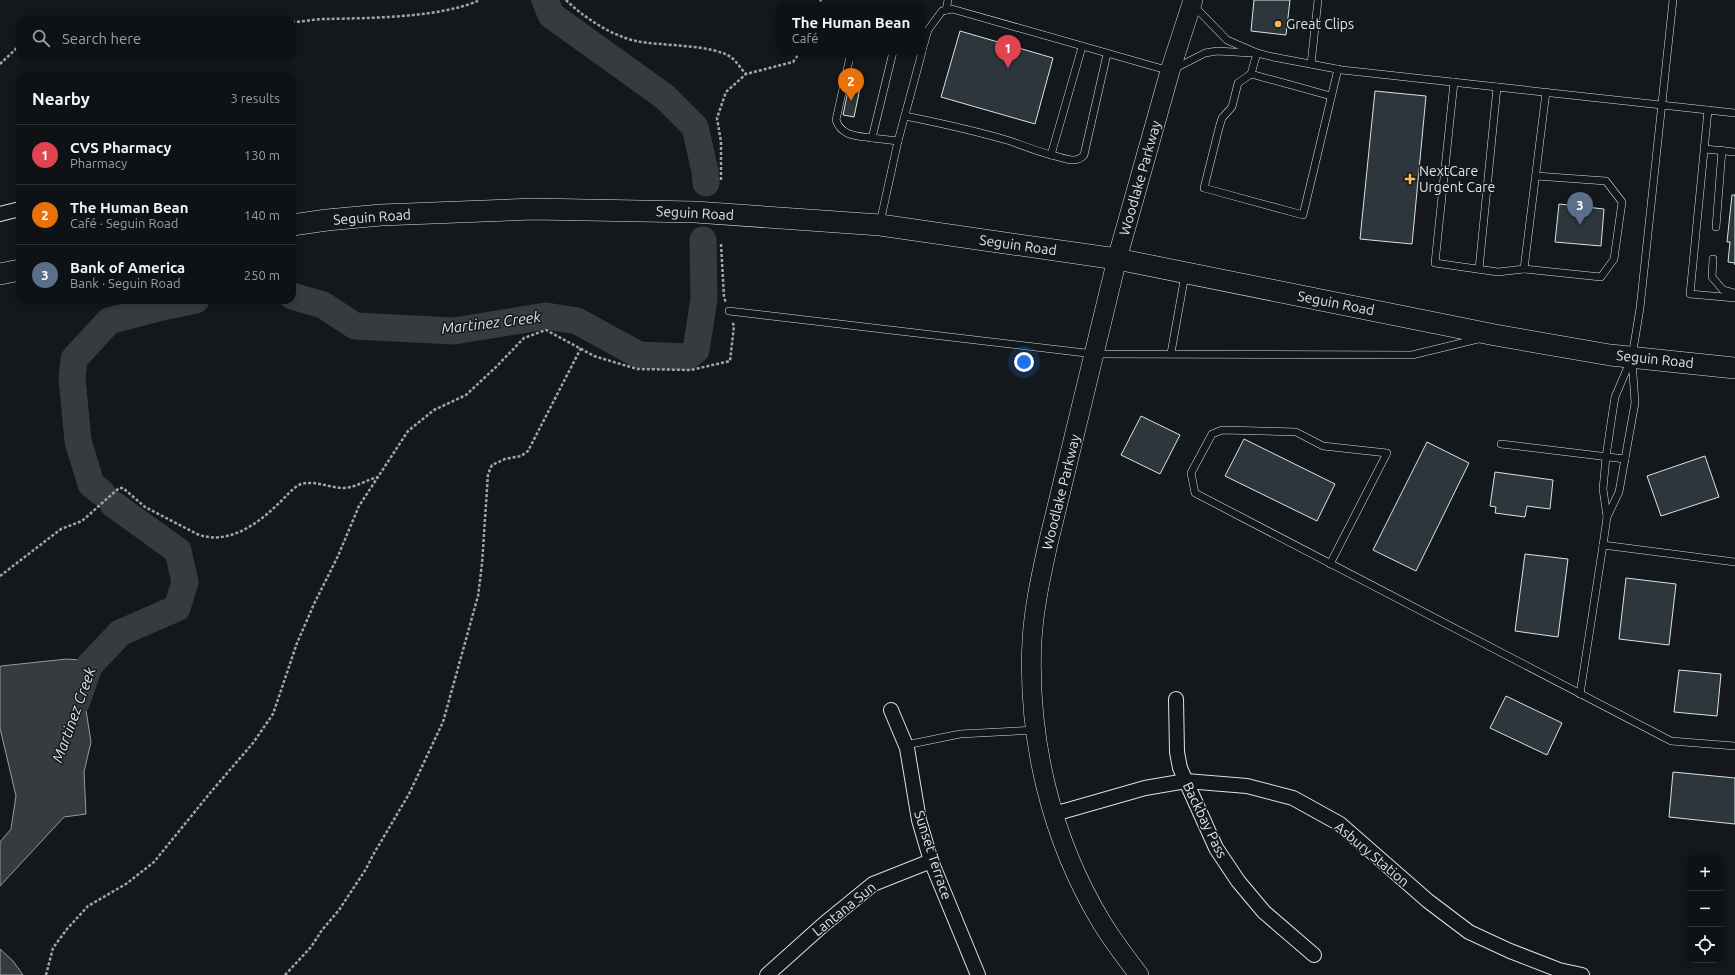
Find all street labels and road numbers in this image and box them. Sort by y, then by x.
street label: Woodlake Parkway [1116,119,1164,237]
street label: Seguin Road [656,203,734,223]
street label: Seguin Road [333,206,411,228]
street label: Seguin Road [978,232,1058,258]
street label: Seguin Road [1296,288,1376,318]
street label: Seguin Road [1615,347,1695,371]
street label: Woodlake Parkway [1039,432,1083,551]
street label: Backbay Pass [1180,779,1230,861]
street label: Sunset Terrace [911,808,955,902]
street label: Asbury Station [1332,818,1412,890]
street label: Lantana Sun [809,879,879,939]

